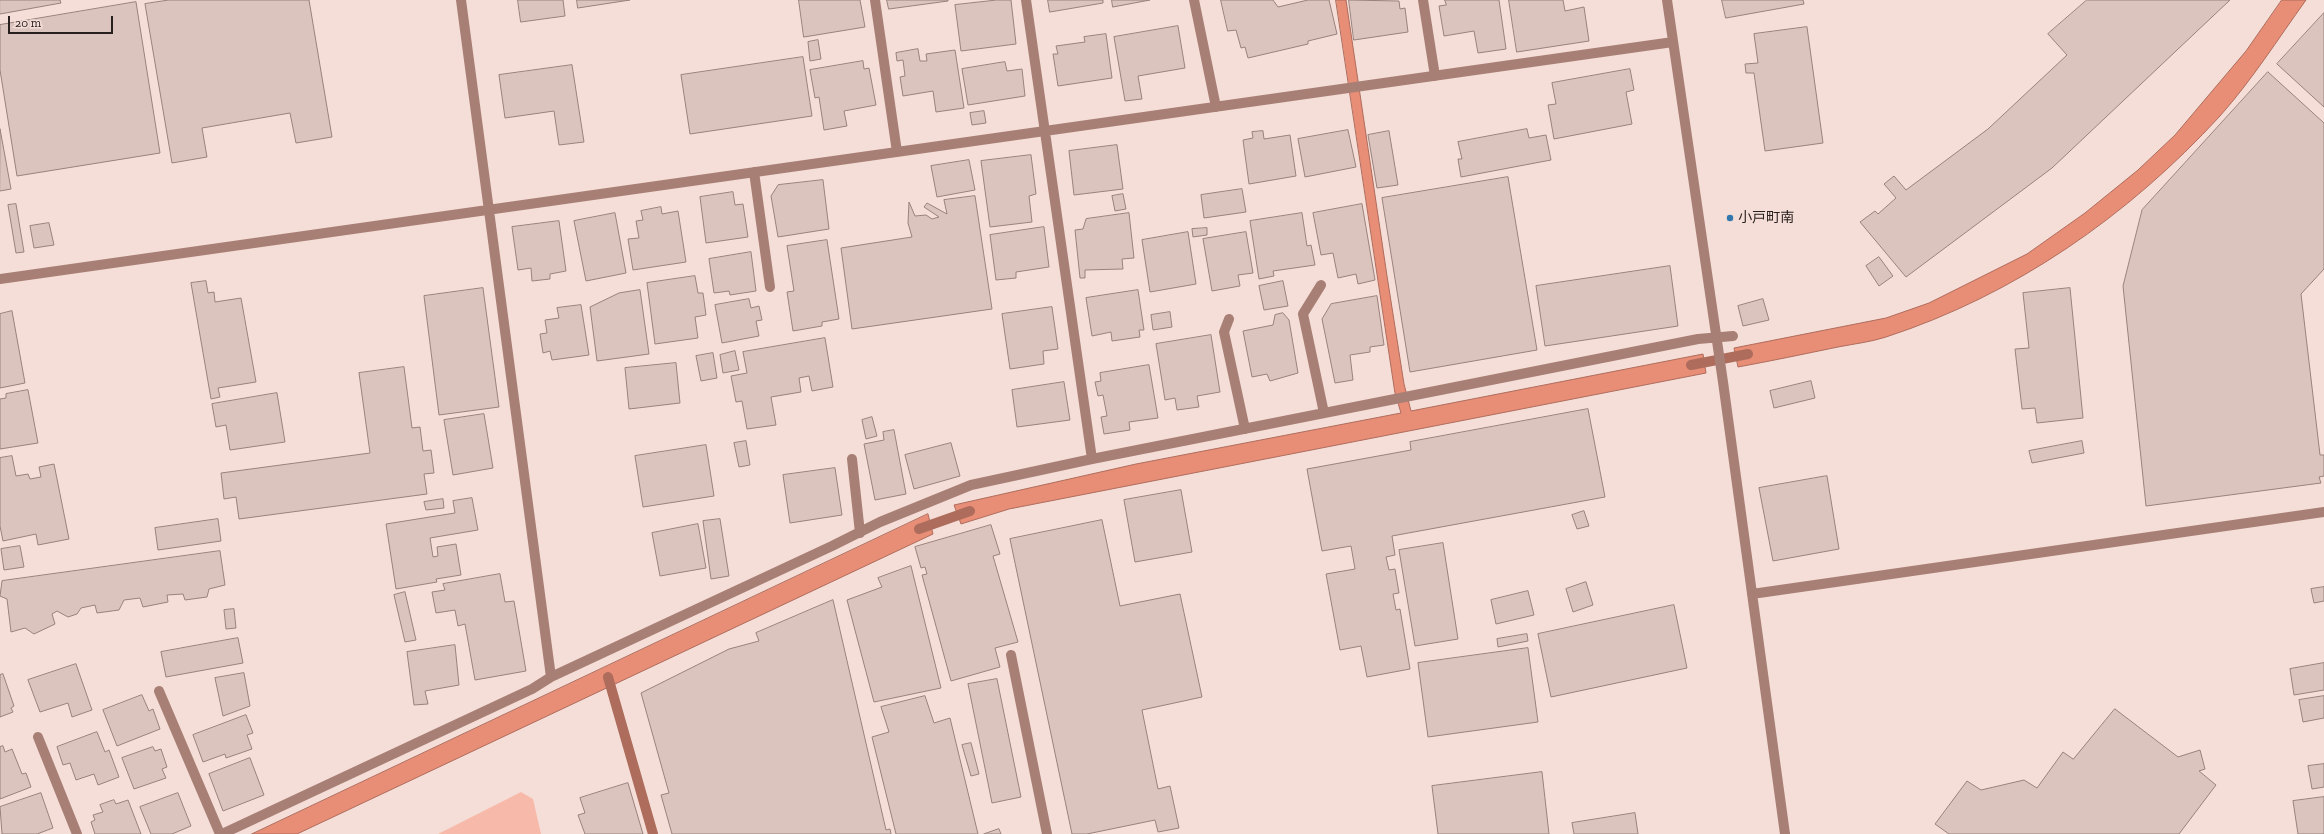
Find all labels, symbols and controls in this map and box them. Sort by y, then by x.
scale bar [10,8,115,34]
text: 20 m [15,16,41,30]
place label: 小戸町南 [1738,210,1794,226]
marker: 小戸町南 [1725,213,1735,223]

